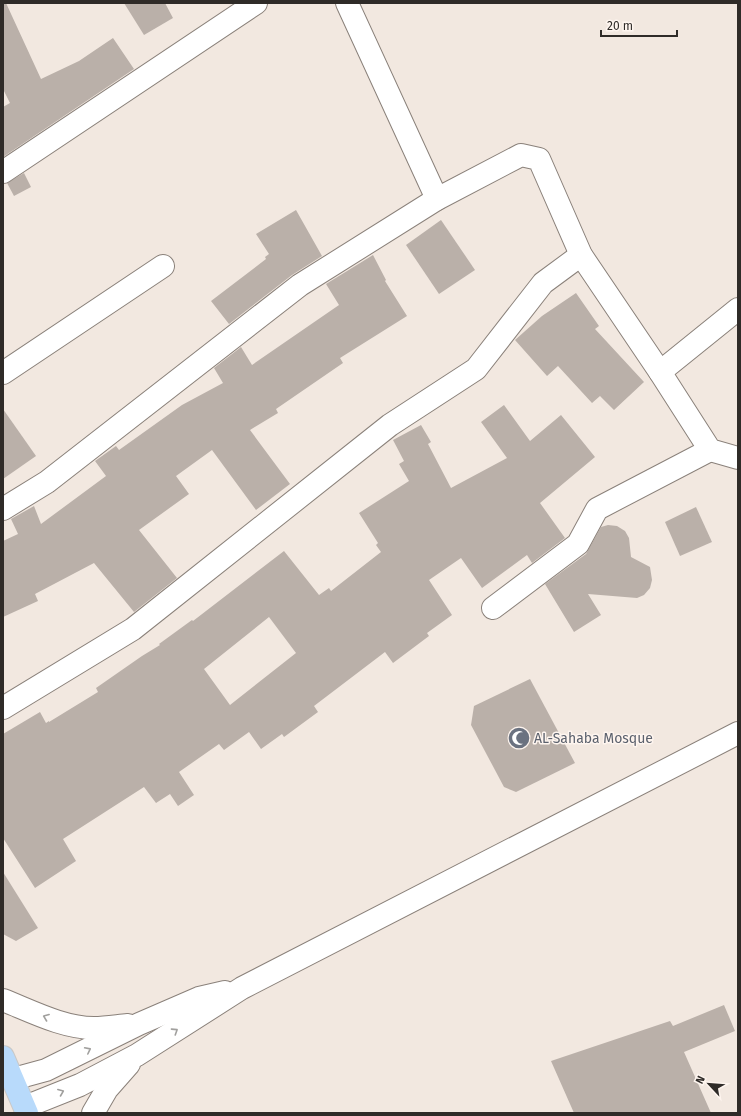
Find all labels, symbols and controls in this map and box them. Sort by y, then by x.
scale bar [601,12,677,38]
text: 20 m [607,19,633,33]
mosque icon: AL-Sahaba Mosque [506,725,532,751]
place label: AL-Sahaba Mosque [534,730,653,747]
one-way arrow [42,1013,49,1021]
one-way arrow [171,1028,178,1035]
one-way arrow [84,1047,92,1055]
north arrow [689,1064,729,1104]
text: N [693,1074,708,1086]
one-way arrow [58,1089,65,1097]

